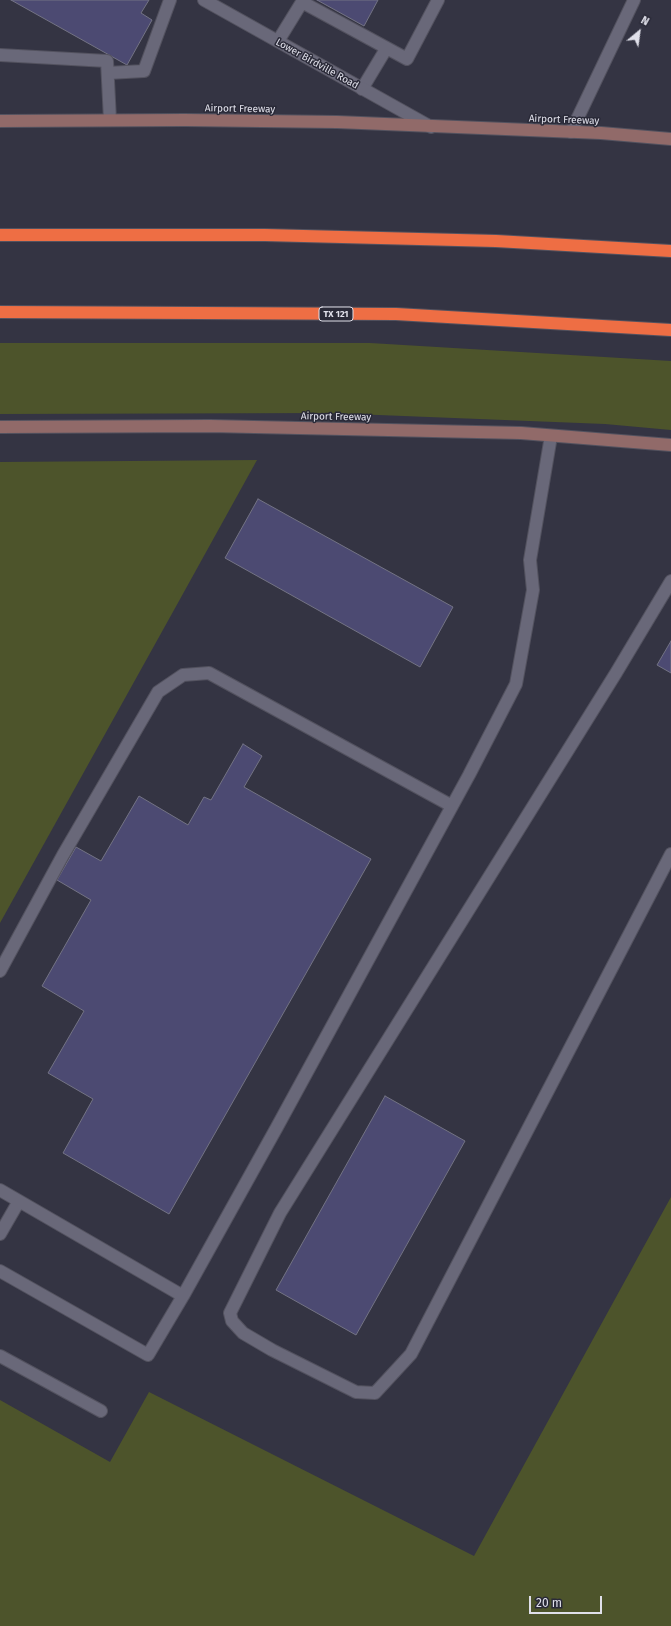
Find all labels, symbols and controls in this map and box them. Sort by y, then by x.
north arrow [619,12,659,52]
text: N [639,14,651,29]
street label: Lower Birdville Road [273,36,361,92]
street label: Airport Freeway [205,102,275,116]
street label: Airport Freeway [529,113,599,127]
road number: TX 121 [319,307,353,321]
street label: Airport Freeway [301,410,371,424]
scale bar [531,1588,604,1614]
text: 20 m [536,1596,562,1610]

